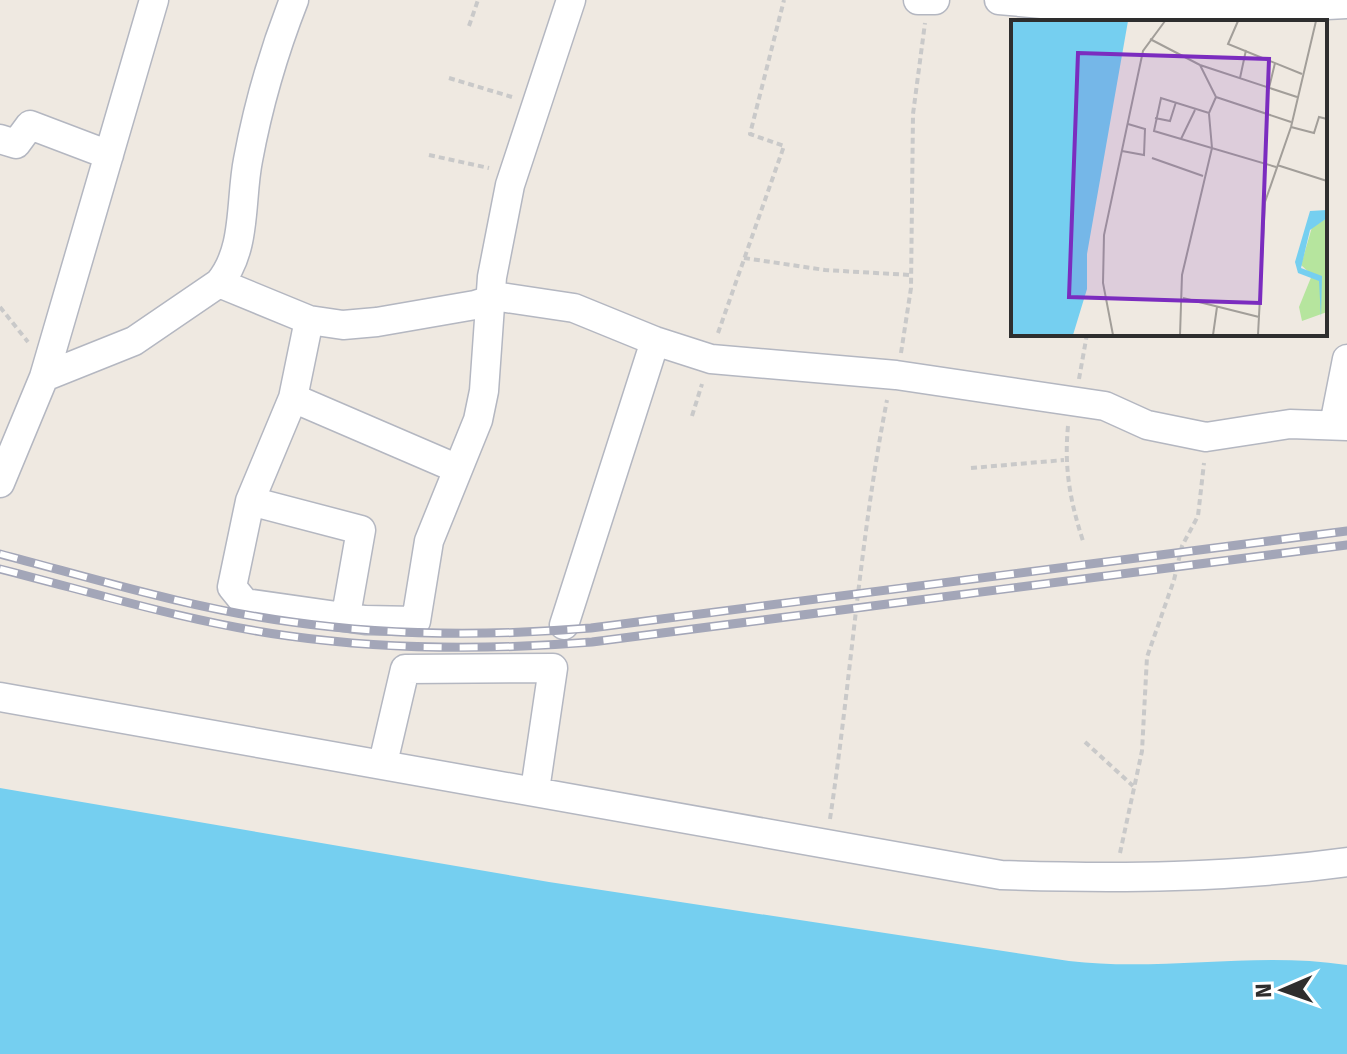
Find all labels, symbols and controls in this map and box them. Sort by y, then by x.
inset map [1011,20,1327,336]
north arrow [1243,950,1323,1030]
text: N [1250,983,1277,998]

